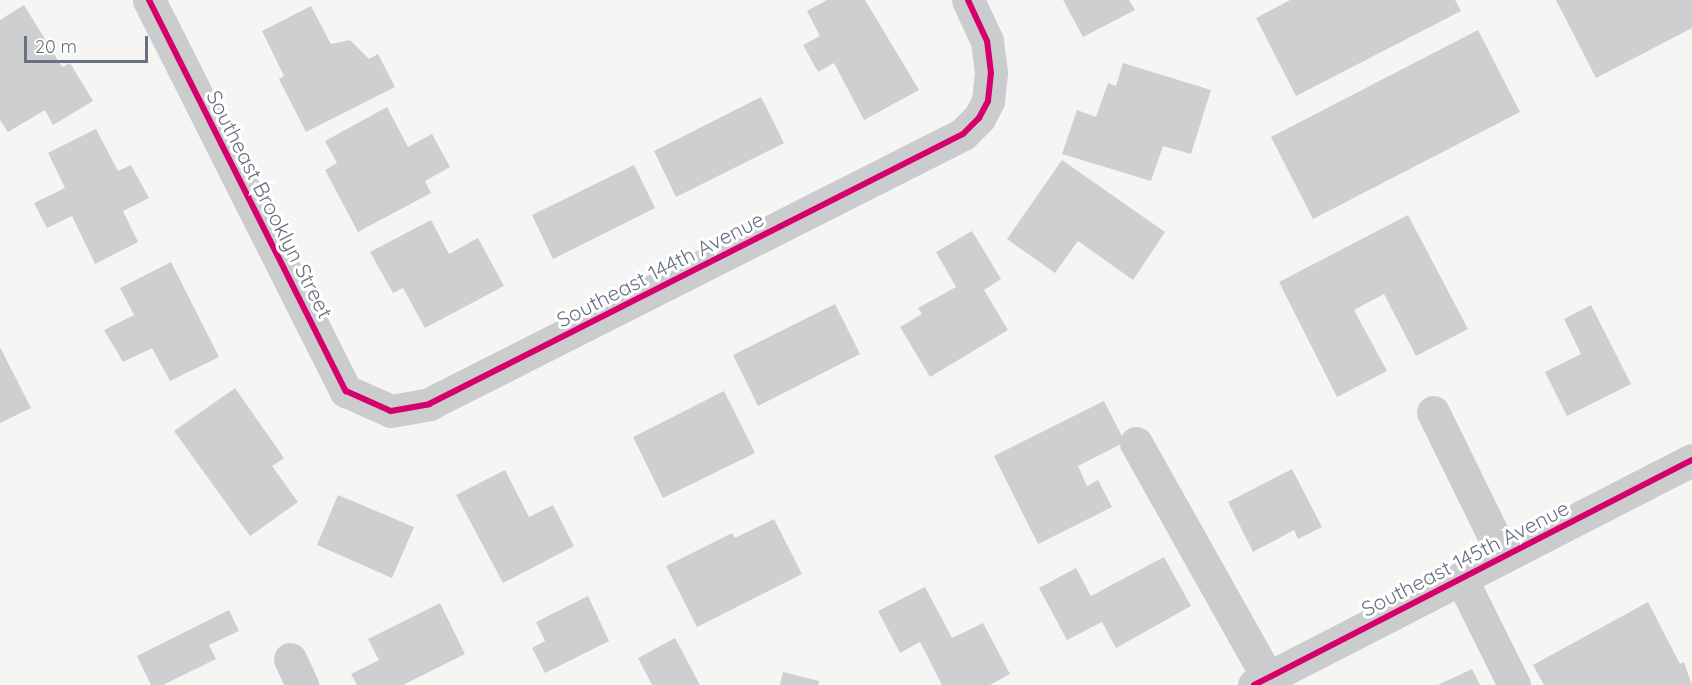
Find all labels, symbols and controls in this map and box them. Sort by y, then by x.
scale bar [27,24,152,62]
text: 20 m [35,35,77,58]
street label: Southeast Brooklyn Street [201,86,339,322]
street label: Southeast 144th Avenue [552,206,768,332]
street label: Southeast 145th Avenue [1357,495,1573,621]

